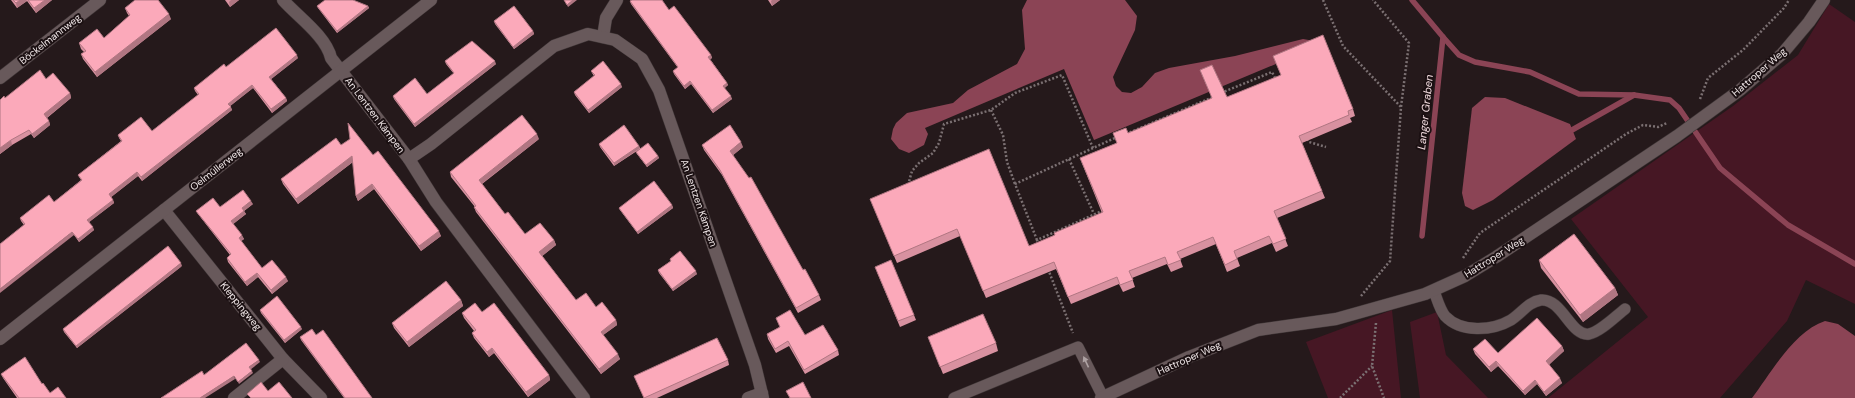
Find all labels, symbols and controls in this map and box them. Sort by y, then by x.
street label: Böckelmannweg [17,11,84,67]
street label: Hattroper Weg [1729,44,1789,99]
street label: An Lentzen Kämpen [342,74,408,156]
water label: Langer Graben [1414,74,1436,150]
street label: Oelmüllerweg [187,144,245,193]
street label: An Lentzen Kämpen [678,158,720,249]
street label: Hattroper Weg [1462,233,1527,281]
street label: Kleppingweg [217,279,265,333]
street label: Hattroper Weg [1155,338,1223,378]
one-way arrow [1083,356,1089,368]

